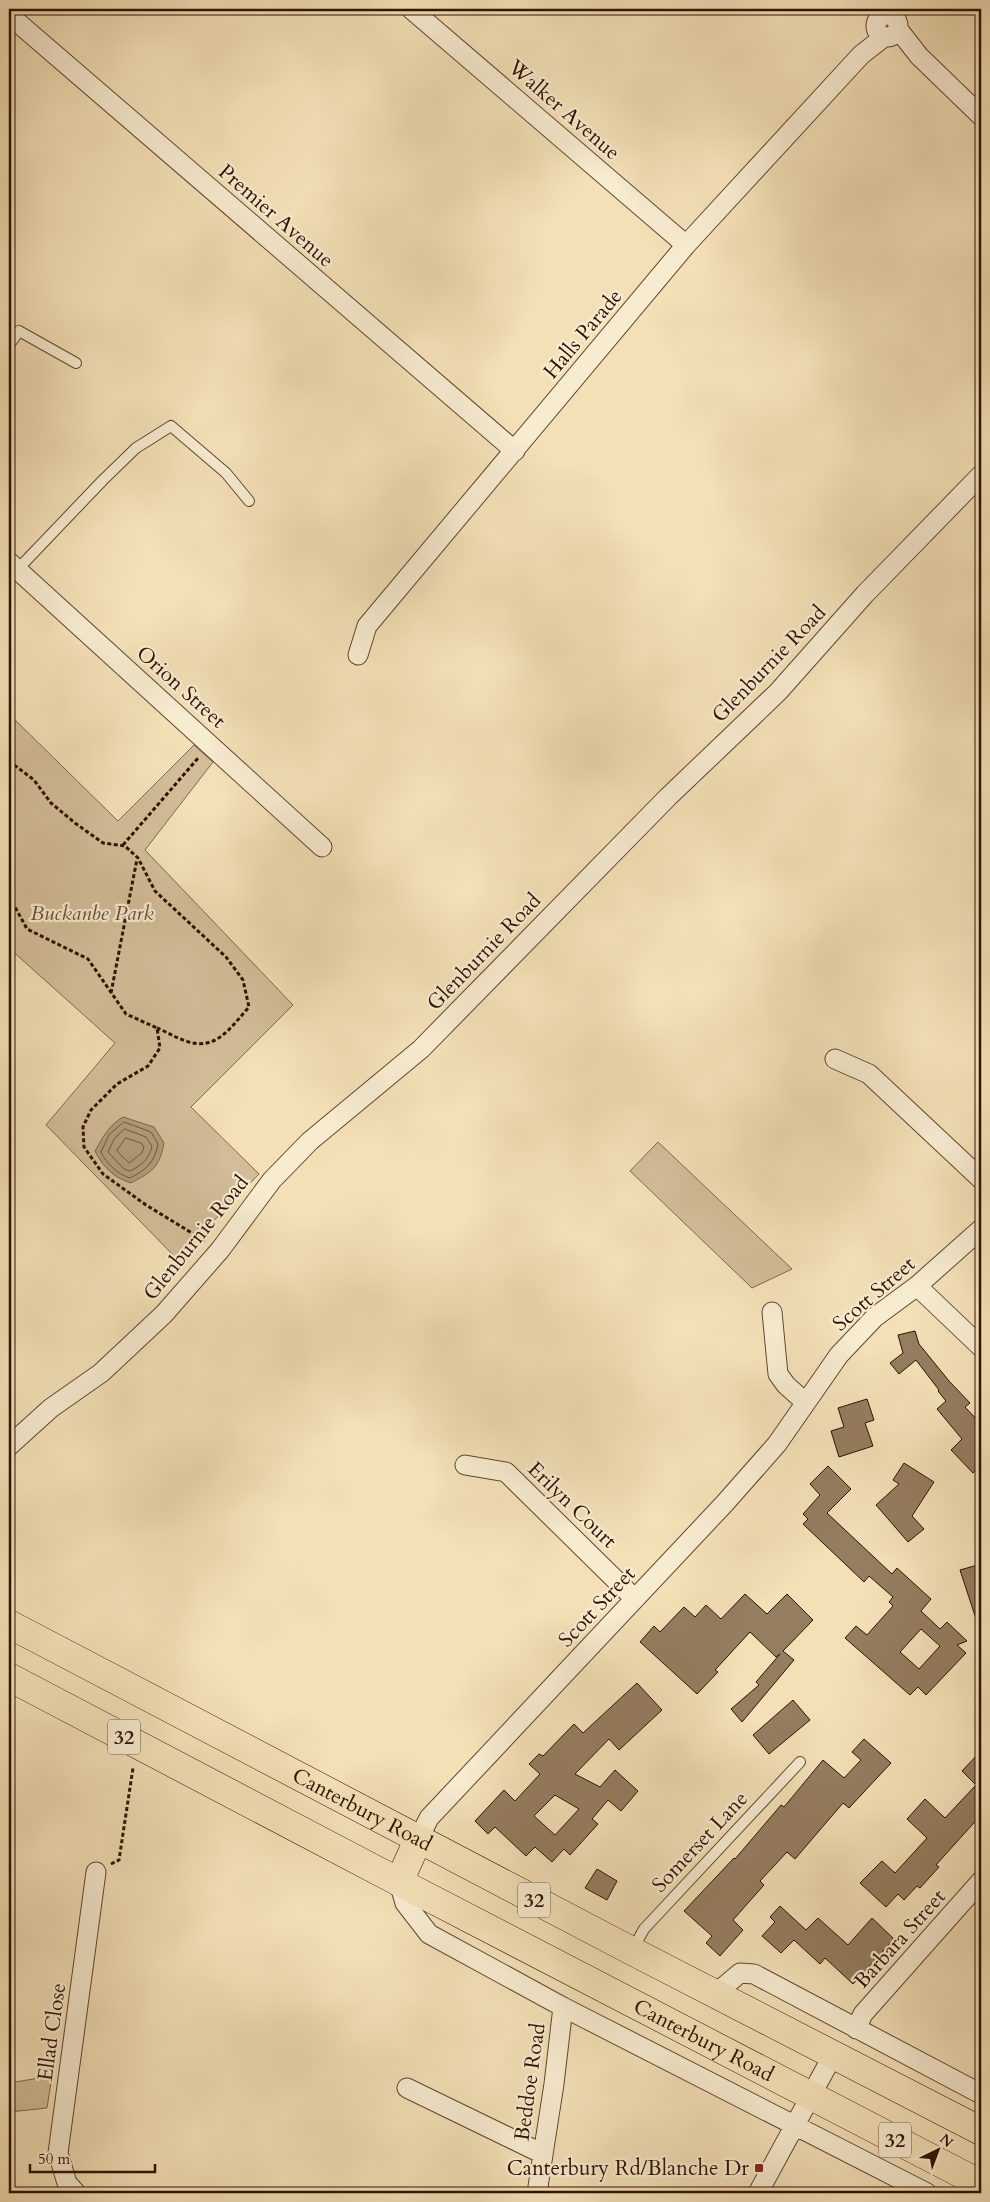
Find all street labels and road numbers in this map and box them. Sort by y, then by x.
street label: Walker Avenue [501,53,626,167]
street label: Premier Avenue [212,158,340,274]
street label: Halls Parade [537,283,629,385]
street label: Glenburnie Road [705,599,833,729]
street label: Orion Street [130,639,232,735]
street label: Glenburnie Road [420,887,548,1017]
street label: Glenburnie Road [137,1169,255,1307]
street label: Scott Street [826,1250,922,1338]
street label: Erilyn Court [521,1455,623,1555]
street label: Scott Street [552,1560,642,1654]
road number: 32 [108,1720,140,1754]
street label: Canterbury Road [287,1761,437,1858]
street label: Somerset Lane [645,1785,755,1899]
road number: 32 [518,1882,550,1918]
street label: Barbara Street [848,1883,953,1995]
street label: Ellad Close [31,1981,73,2083]
street label: Canterbury Road [629,1992,779,2089]
street label: Beddoe Road [507,2021,553,2143]
road number: 32 [879,2122,911,2158]

